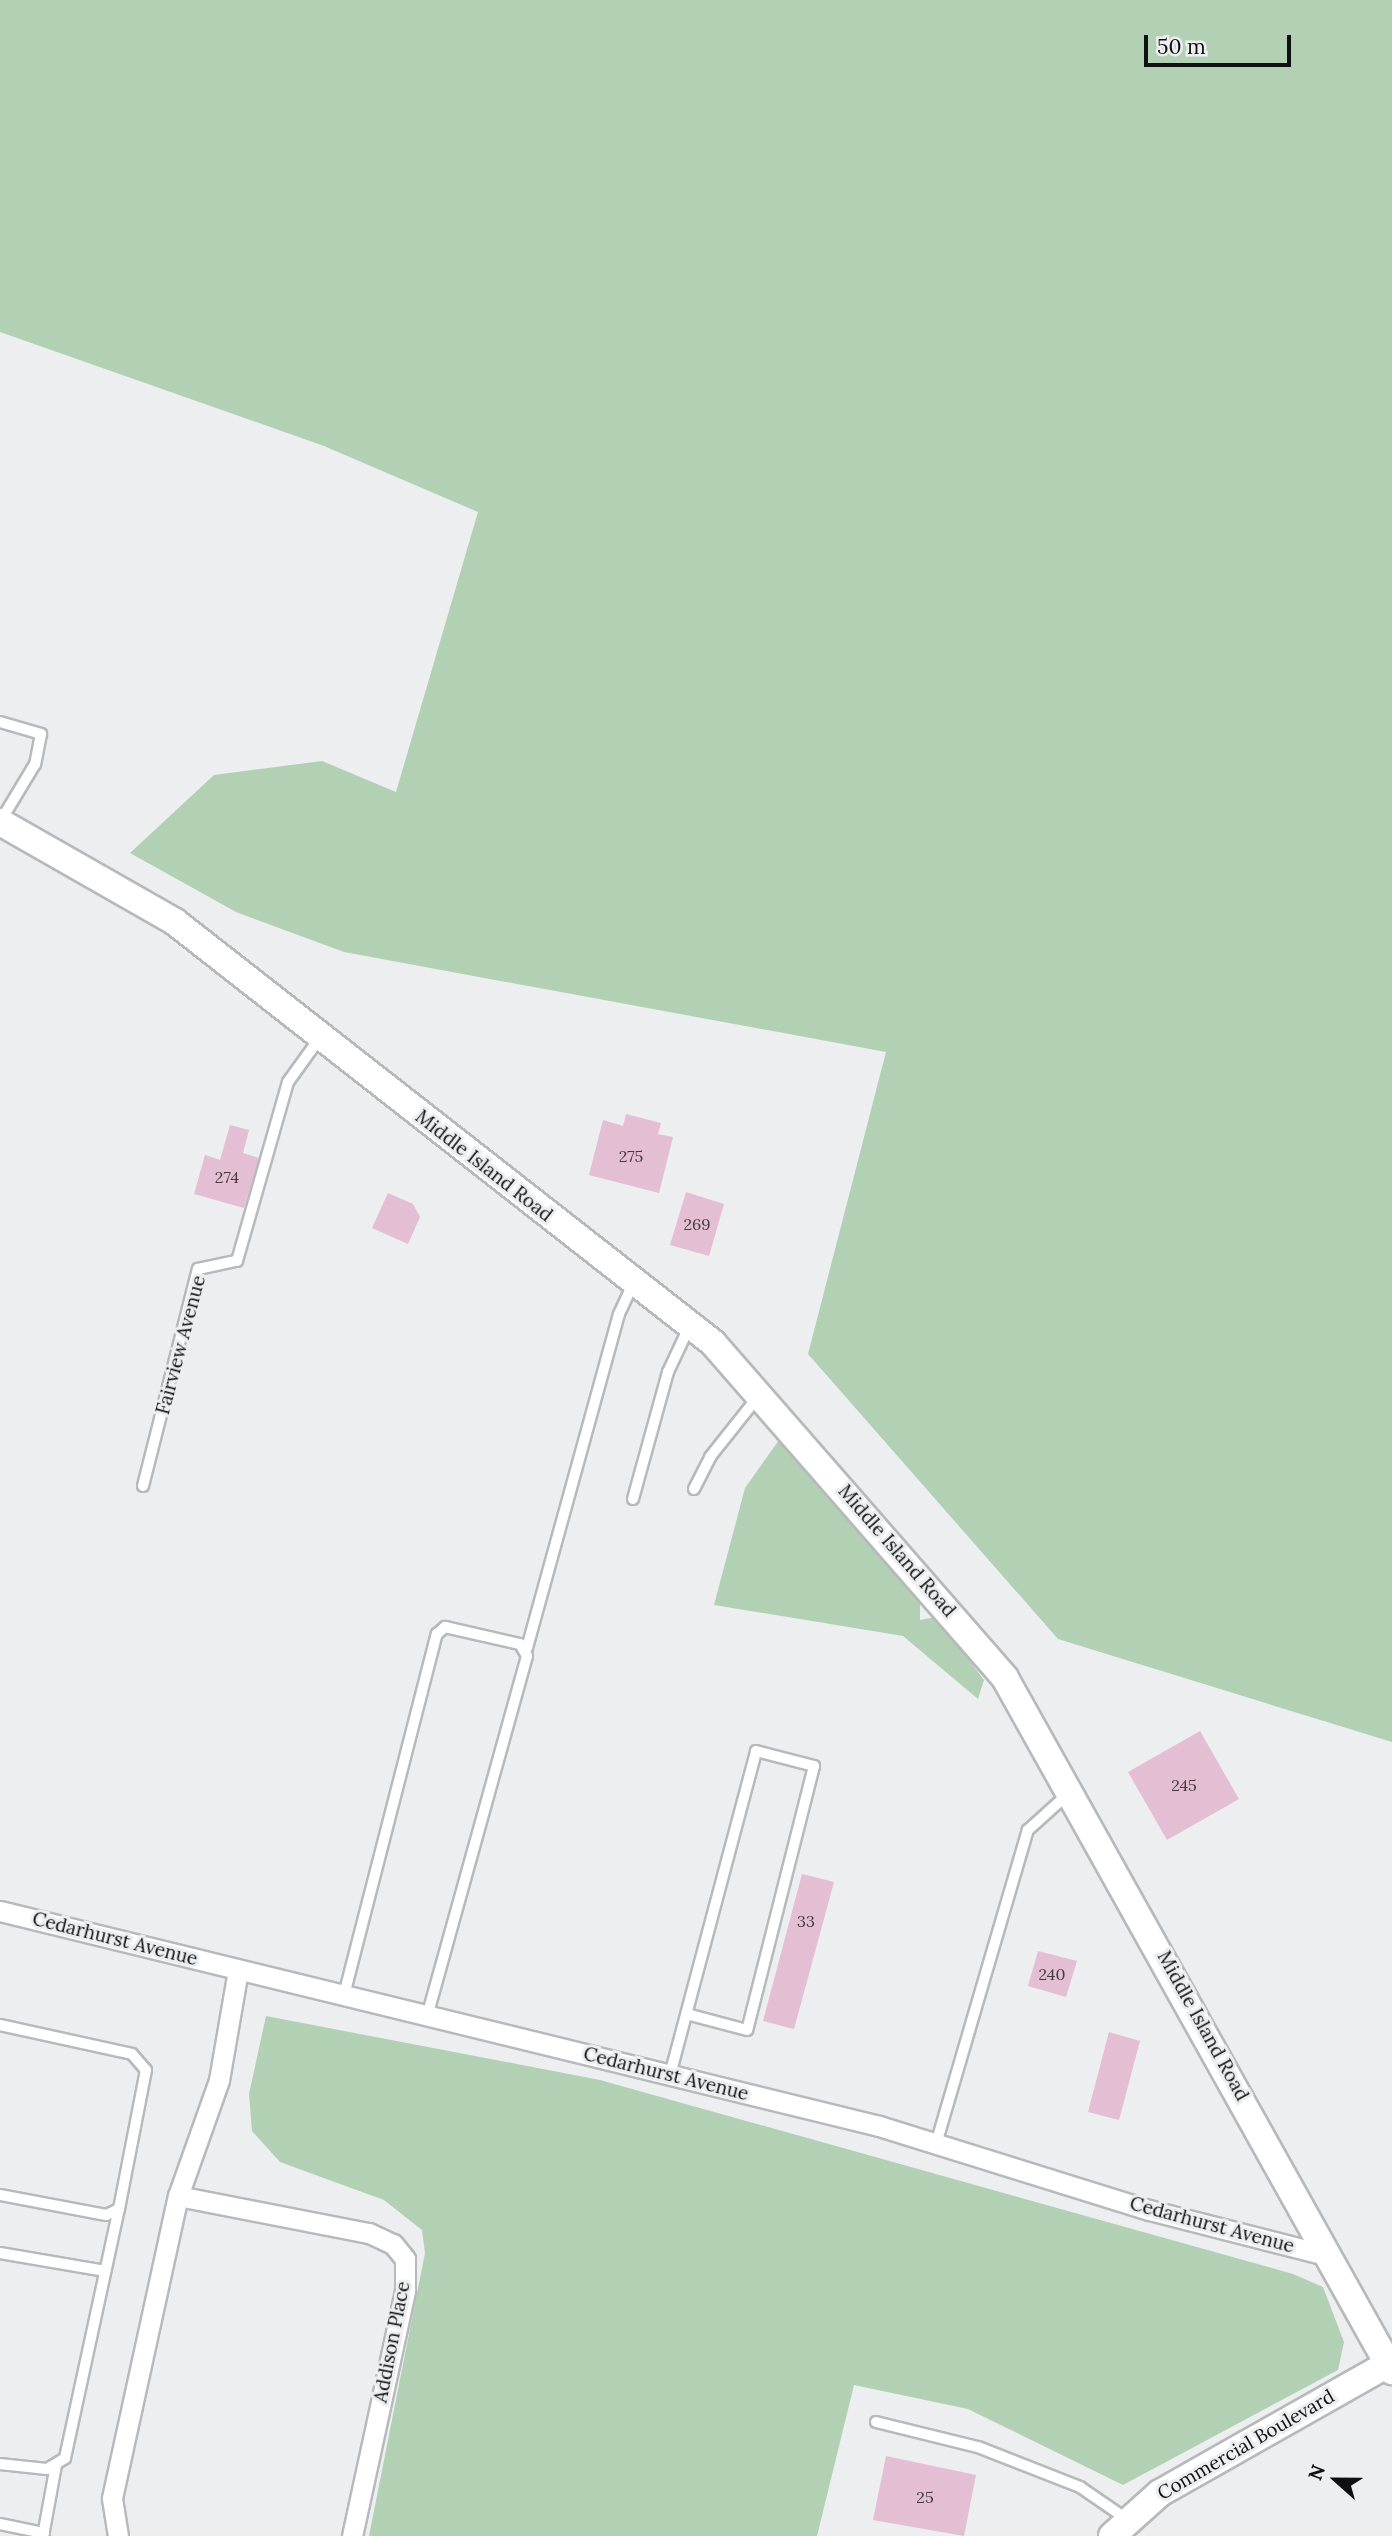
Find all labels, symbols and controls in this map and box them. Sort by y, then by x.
scale bar [1147,21,1294,65]
text: 50 m [1157,33,1206,60]
street label: Middle Island Road [411,1105,557,1227]
house number: 275 [619,1146,643,1166]
house number: 274 [215,1167,239,1187]
house number: 269 [683,1214,711,1234]
street label: Fairview Avenue [151,1273,211,1417]
street label: Middle Island Road [833,1480,961,1622]
house number: 245 [1171,1775,1197,1795]
street label: Cedarhurst Avenue [30,1907,200,1971]
house number: 33 [797,1911,815,1931]
street label: Middle Island Road [1152,1947,1254,2105]
house number: 240 [1039,1964,1065,1984]
street label: Cedarhurst Avenue [581,2042,751,2106]
street label: Cedarhurst Avenue [1127,2192,1297,2258]
street label: Addison Place [369,2279,415,2405]
street label: Commercial Boulevard [1153,2385,1339,2505]
north arrow [1301,2445,1371,2515]
text: N [1303,2461,1330,2484]
house number: 25 [916,2487,934,2507]

